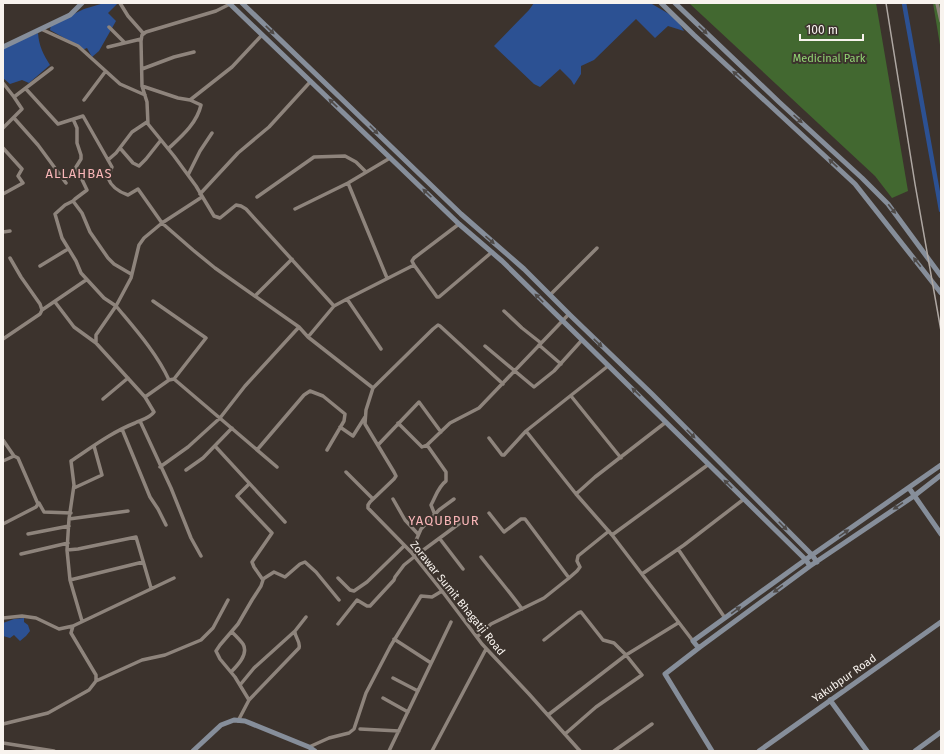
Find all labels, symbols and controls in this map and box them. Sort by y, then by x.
scale bar [800,16,863,42]
text: 100 m [806,23,838,37]
one-way arrow [265,25,275,35]
one-way arrow [698,25,708,35]
park label: Medicinal Park [793,52,866,65]
one-way arrow [733,71,742,80]
one-way arrow [328,98,338,108]
one-way arrow [793,114,802,123]
one-way arrow [369,125,379,135]
one-way arrow [828,158,838,168]
district label: ALLAHBAS [45,166,113,181]
one-way arrow [422,188,432,198]
one-way arrow [887,203,896,214]
one-way arrow [485,235,496,244]
one-way arrow [912,257,921,268]
one-way arrow [534,293,544,303]
one-way arrow [593,338,603,347]
one-way arrow [631,387,641,397]
one-way arrow [686,429,696,438]
one-way arrow [723,479,733,489]
one-way arrow [893,502,903,510]
district label: YAQUBPUR [408,513,480,528]
one-way arrow [778,521,788,531]
one-way arrow [839,529,850,537]
street label: Zorawar Sumit Bhagatji Road [407,539,508,658]
one-way arrow [773,585,784,594]
one-way arrow [731,606,741,614]
street label: Yakubpur Road [810,652,879,705]

